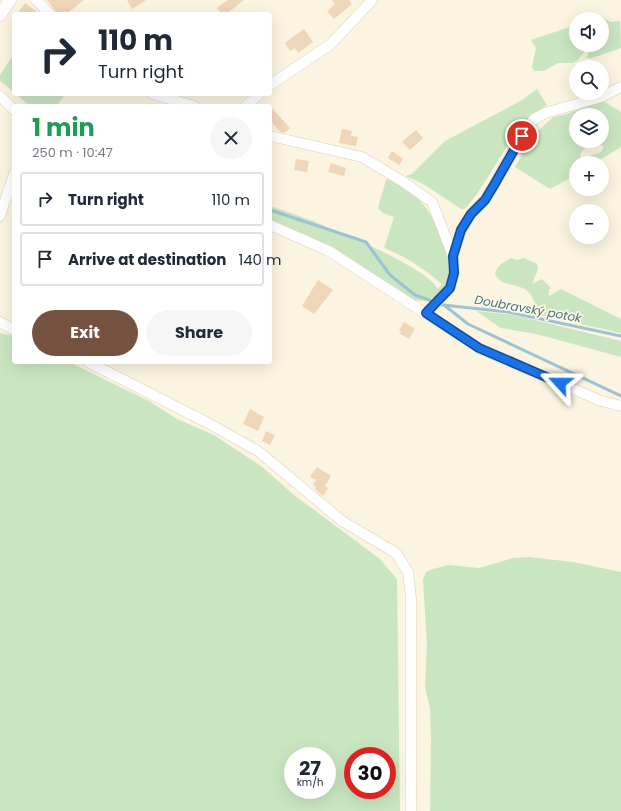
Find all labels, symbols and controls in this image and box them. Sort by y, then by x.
map controls [569,12,609,244]
button: sound [569,12,609,52]
text: 110 m [98,21,173,60]
icon: right [32,28,84,80]
text: Turn right [98,59,184,84]
button: search [569,60,609,100]
button: layers [569,108,609,148]
text: 1 min [32,111,95,144]
button: close [210,117,252,159]
pin [505,119,539,153]
icon: arrive [511,125,533,147]
text: 250 m · 10:47 [32,143,113,162]
button: + [569,156,609,196]
icon: right [34,188,56,210]
text: Turn right [68,189,144,210]
text: 110 m [212,189,250,210]
button: − [569,204,609,244]
icon: arrive [34,248,56,270]
text: Arrive at destination [68,249,226,270]
text: 140 m [238,249,282,270]
water label: Doubravský potok [473,291,584,326]
button: Exit [32,310,138,356]
button: Share [146,310,252,356]
position arrow [539,362,581,404]
speed limit sign: 30 [344,747,396,799]
text: 27 [299,754,321,782]
text: km/h [297,775,323,790]

